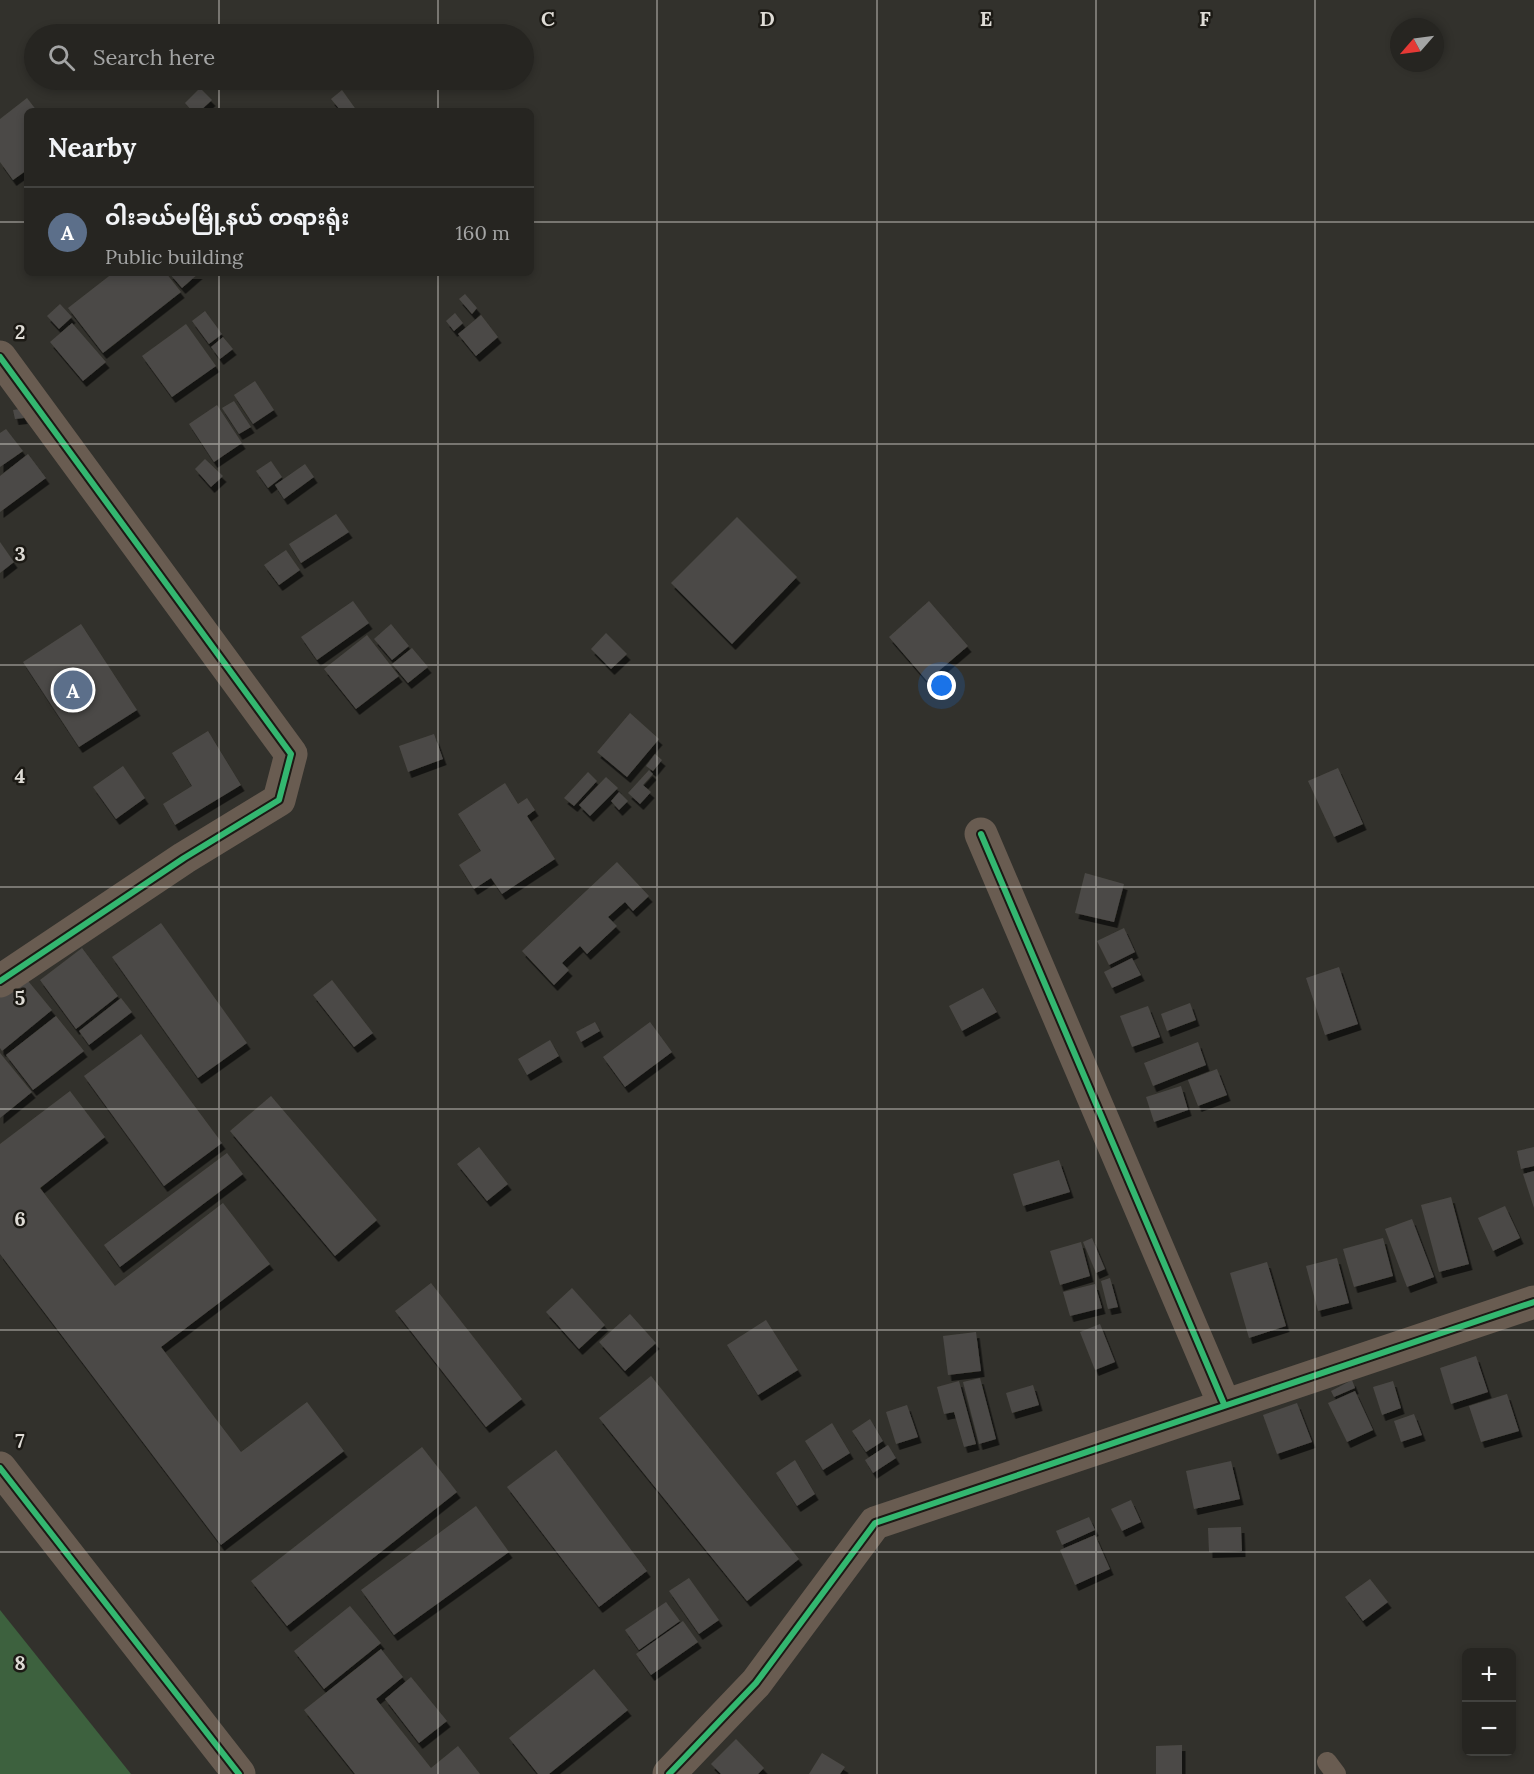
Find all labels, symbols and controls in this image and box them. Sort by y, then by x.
text: C [541,6,555,31]
text: D [759,6,775,31]
text: E [980,6,992,31]
text: F [1199,6,1211,31]
north arrow [1390,18,1444,72]
search box [24,24,534,90]
icon: search [45,41,78,74]
text: Search here [93,43,215,71]
text: Nearby [48,131,136,164]
text: ဝါးခယ်မမြို့နယ် တရားရုံး [105,203,349,231]
text: A [61,220,74,245]
text: 160 m [456,220,510,245]
text: Public building [105,244,243,269]
text: 2 [15,319,25,344]
text: 3 [14,541,26,566]
pin: A [54,668,92,712]
your location [927,671,956,700]
text: 4 [15,763,26,788]
text: 5 [15,985,26,1010]
text: 6 [14,1206,26,1231]
text: 7 [15,1428,25,1453]
map controls [1462,1648,1516,1756]
button: + [1462,1648,1516,1702]
text: 8 [14,1650,26,1675]
button: − [1462,1702,1516,1756]

